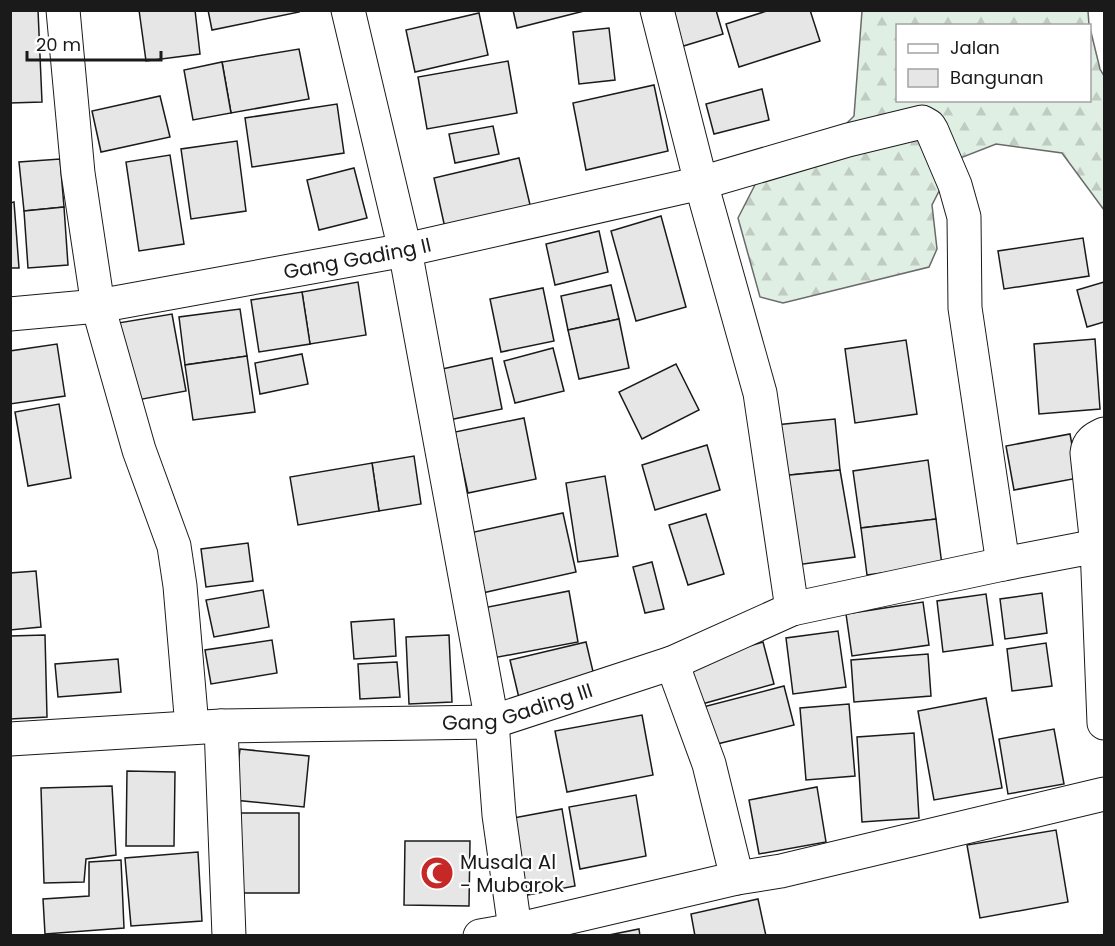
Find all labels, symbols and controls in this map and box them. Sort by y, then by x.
scale bar [27,24,160,62]
legend [896,24,1091,102]
text: 20 m [36,32,81,57]
text: Jalan [950,35,1000,60]
text: Bangunan [950,65,1044,90]
street label: Gang Gading II [281,230,434,286]
street label: Gang Gading III [442,676,596,737]
place label: Musala Al - Mubarok [460,848,565,899]
mosque icon: Musala Al - Mubarok [419,855,455,891]

